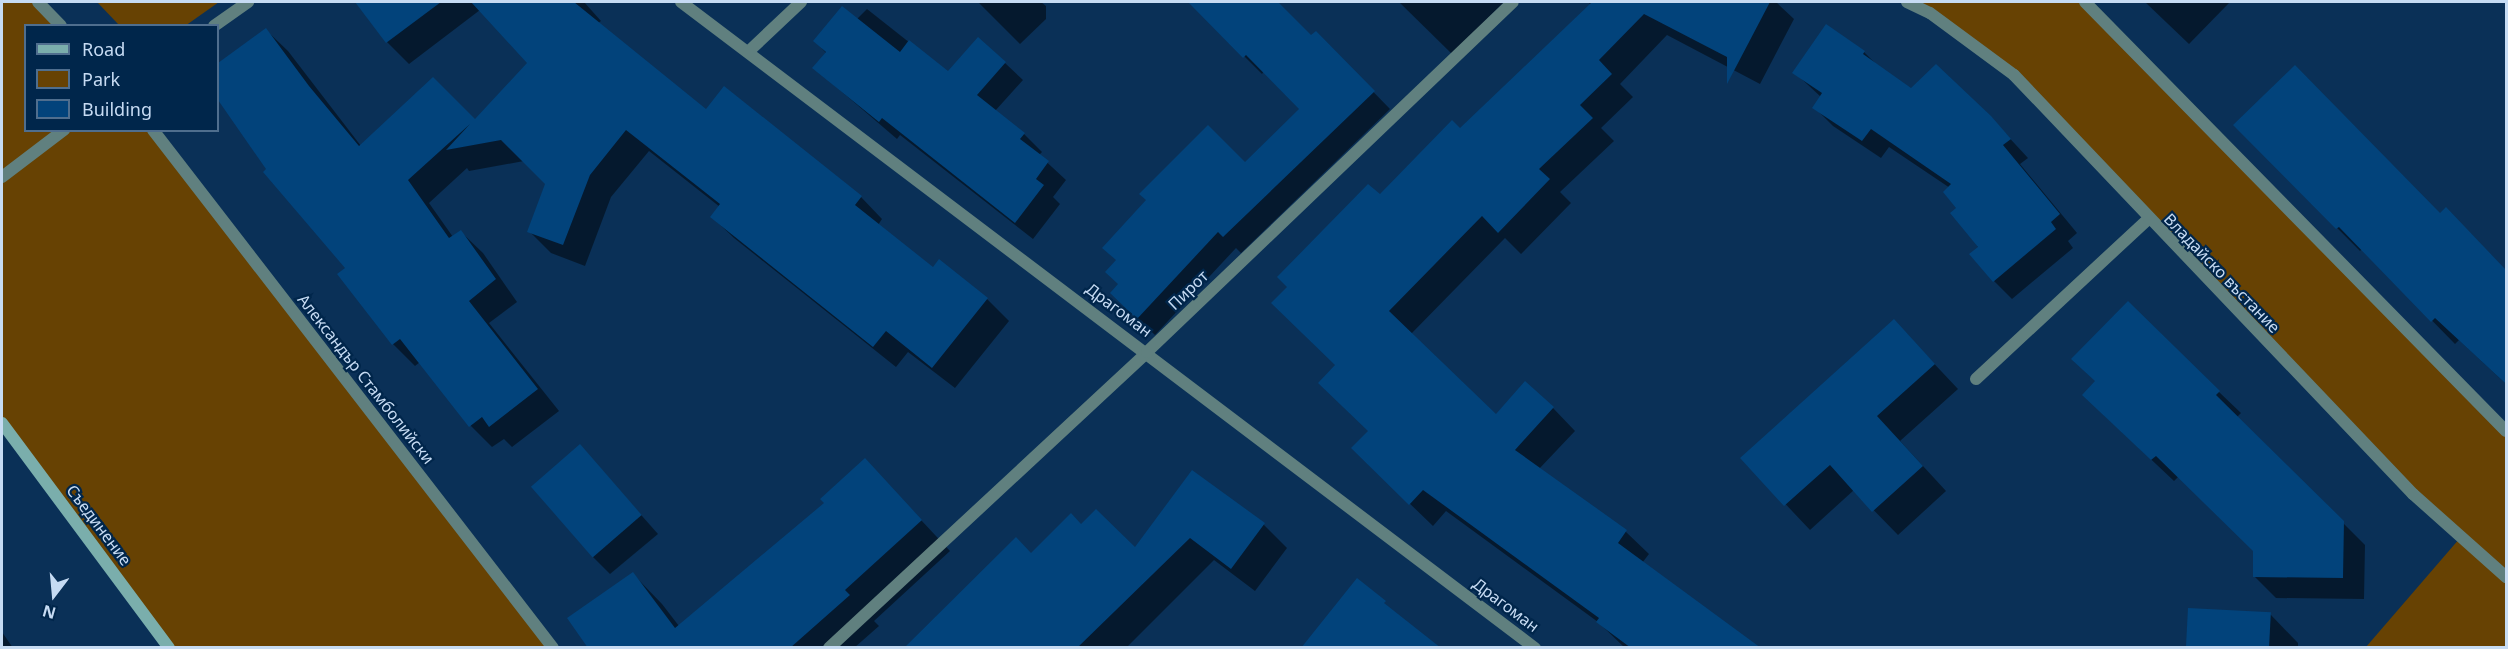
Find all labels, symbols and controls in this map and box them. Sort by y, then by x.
legend [24,24,219,132]
text: Road [82,37,125,61]
text: Park [82,67,120,91]
text: Building [82,97,152,121]
street label: Владайско въстание [2160,209,2284,337]
street label: Пирот [1164,266,1212,314]
street label: Драгоман [1082,279,1156,341]
street label: Александър Стамболийски [294,290,438,468]
street label: Съединение [63,481,135,569]
north arrow [24,565,84,625]
street label: Драгоман [1469,574,1543,636]
text: N [40,600,58,625]

